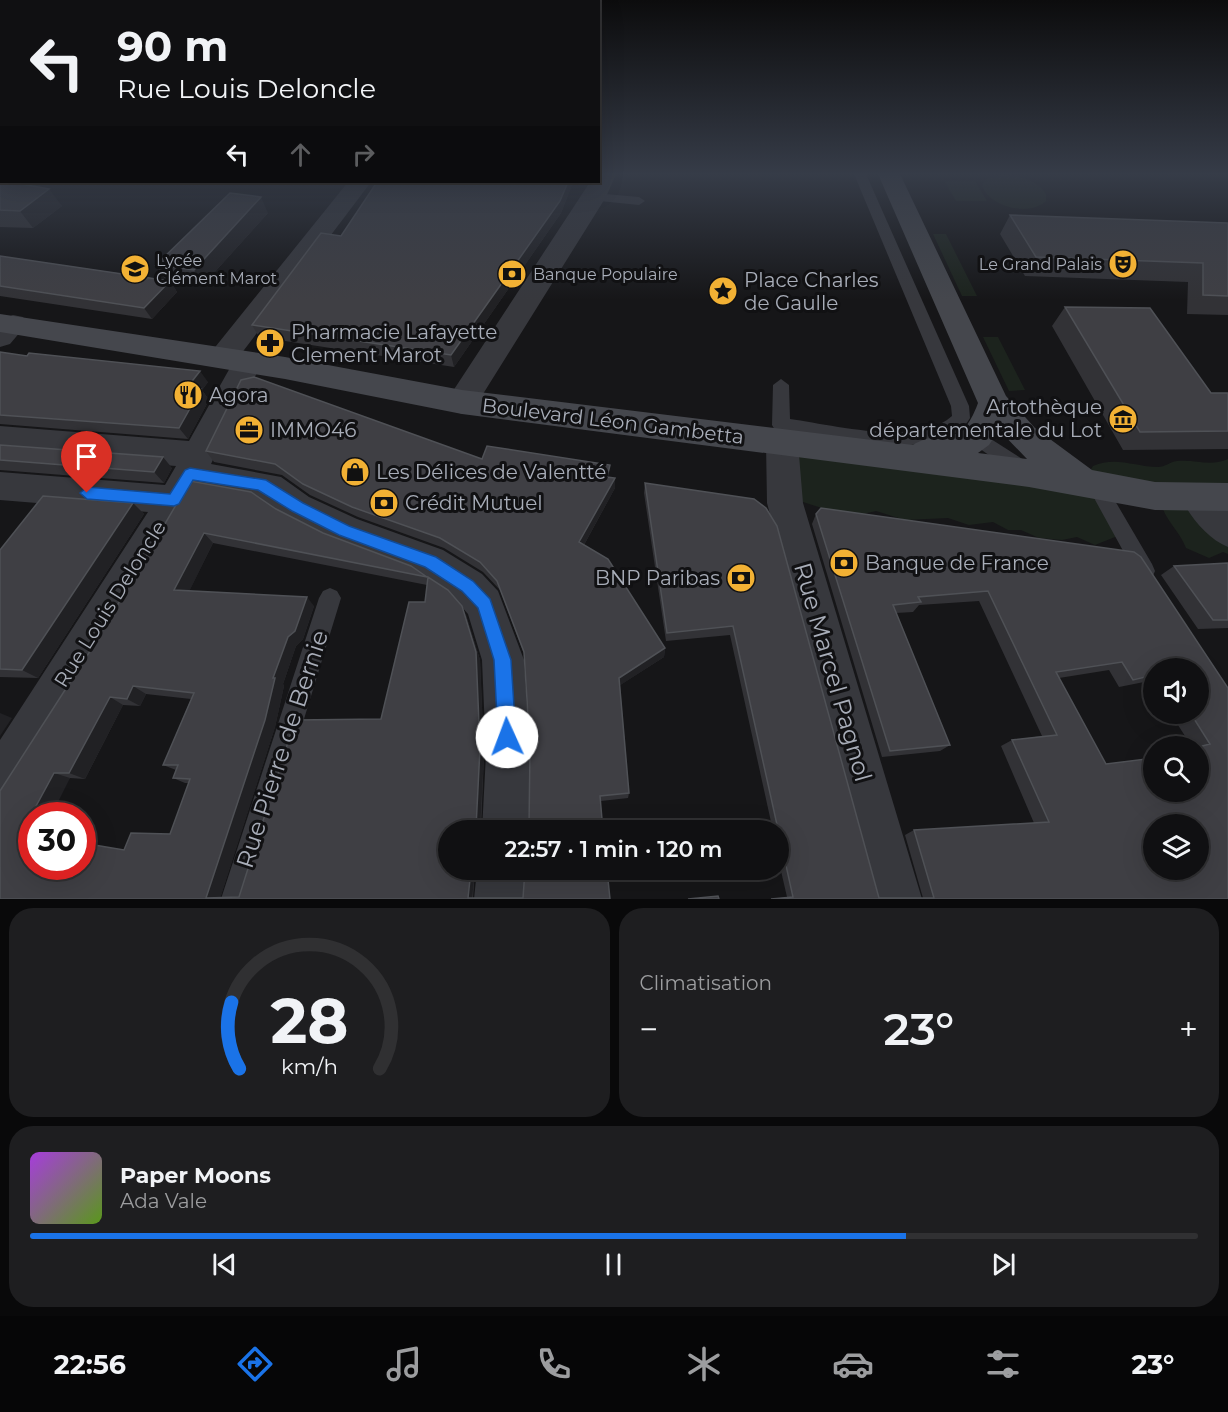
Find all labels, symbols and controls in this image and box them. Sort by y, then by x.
text: 90 m [117,20,228,72]
icon: left [18,24,96,102]
text: Rue Louis Deloncle [117,72,376,105]
icon: left [221,138,254,171]
icon: ahead [284,138,317,171]
icon: right [347,138,380,171]
theatre icon: Le Grand Palais [1107,248,1139,280]
place label: Lycée Clément Marot [156,251,277,288]
school or university icon: Lycée Clément Marot [119,253,151,285]
place label: Le Grand Palais [979,255,1102,274]
bank icon: Banque Populaire [496,258,528,290]
place label: Banque Populaire [533,265,678,284]
place label: Place Charles de Gaulle [744,268,879,315]
place icon: Place Charles de Gaulle [707,275,739,307]
place label: Pharmacie Lafayette Clement Marot [291,320,497,367]
pharmacy icon: Pharmacie Lafayette Clement Marot [254,327,286,359]
restaurant icon: Agora [172,379,204,411]
place label: Agora [209,383,269,407]
street label: Boulevard Léon Gambetta [481,393,745,449]
place label: Artothèque départementale du Lot [869,395,1102,442]
museum icon: Artothèque départementale du Lot [1107,403,1139,435]
office icon: IMMO46 [233,414,265,446]
place label: IMMO46 [270,418,356,442]
pin [61,431,112,493]
icon: arrive [70,440,103,473]
shop icon: Les Délices de Valentté [339,456,371,488]
place label: Les Délices de Valentté [376,460,606,484]
bank icon: Crédit Mutuel [368,487,400,519]
place label: Crédit Mutuel [405,491,543,515]
street label: Rue Louis Deloncle [49,516,171,692]
bank icon: Banque de France [828,547,860,579]
place label: Banque de France [865,551,1049,575]
street label: Rue Marcel Pagnol [788,559,878,785]
bank icon: BNP Paribas [725,562,757,594]
place label: BNP Paribas [595,566,720,590]
street label: Rue Pierre de Bernie [230,626,334,872]
map controls [1143,658,1209,880]
button: sound [1143,658,1209,724]
position arrow [475,705,539,769]
button: search [1143,736,1209,802]
speed limit sign: 30 [18,802,96,880]
button: layers [1143,814,1209,880]
text: 22:57 · 1 min · 120 m [505,836,723,863]
text: Climatisation [640,971,772,995]
text: 28 [270,983,348,1059]
text: 23° [883,1001,954,1056]
text: − [640,1009,658,1049]
text: + [1179,1009,1198,1049]
text: km/h [281,1054,338,1080]
text: Paper Moons [120,1162,271,1189]
text: Ada Vale [120,1189,207,1213]
icon: previous [208,1248,241,1281]
icon: pause [597,1248,630,1281]
icon: next [987,1248,1020,1281]
icon: directions [234,1343,276,1385]
icon: music [383,1343,425,1385]
icon: phone [533,1343,575,1385]
icon: climate [683,1343,725,1385]
icon: car [832,1343,874,1385]
icon: filters [982,1343,1024,1385]
text: 22:56 [54,1348,126,1381]
text: 23° [1131,1348,1174,1381]

